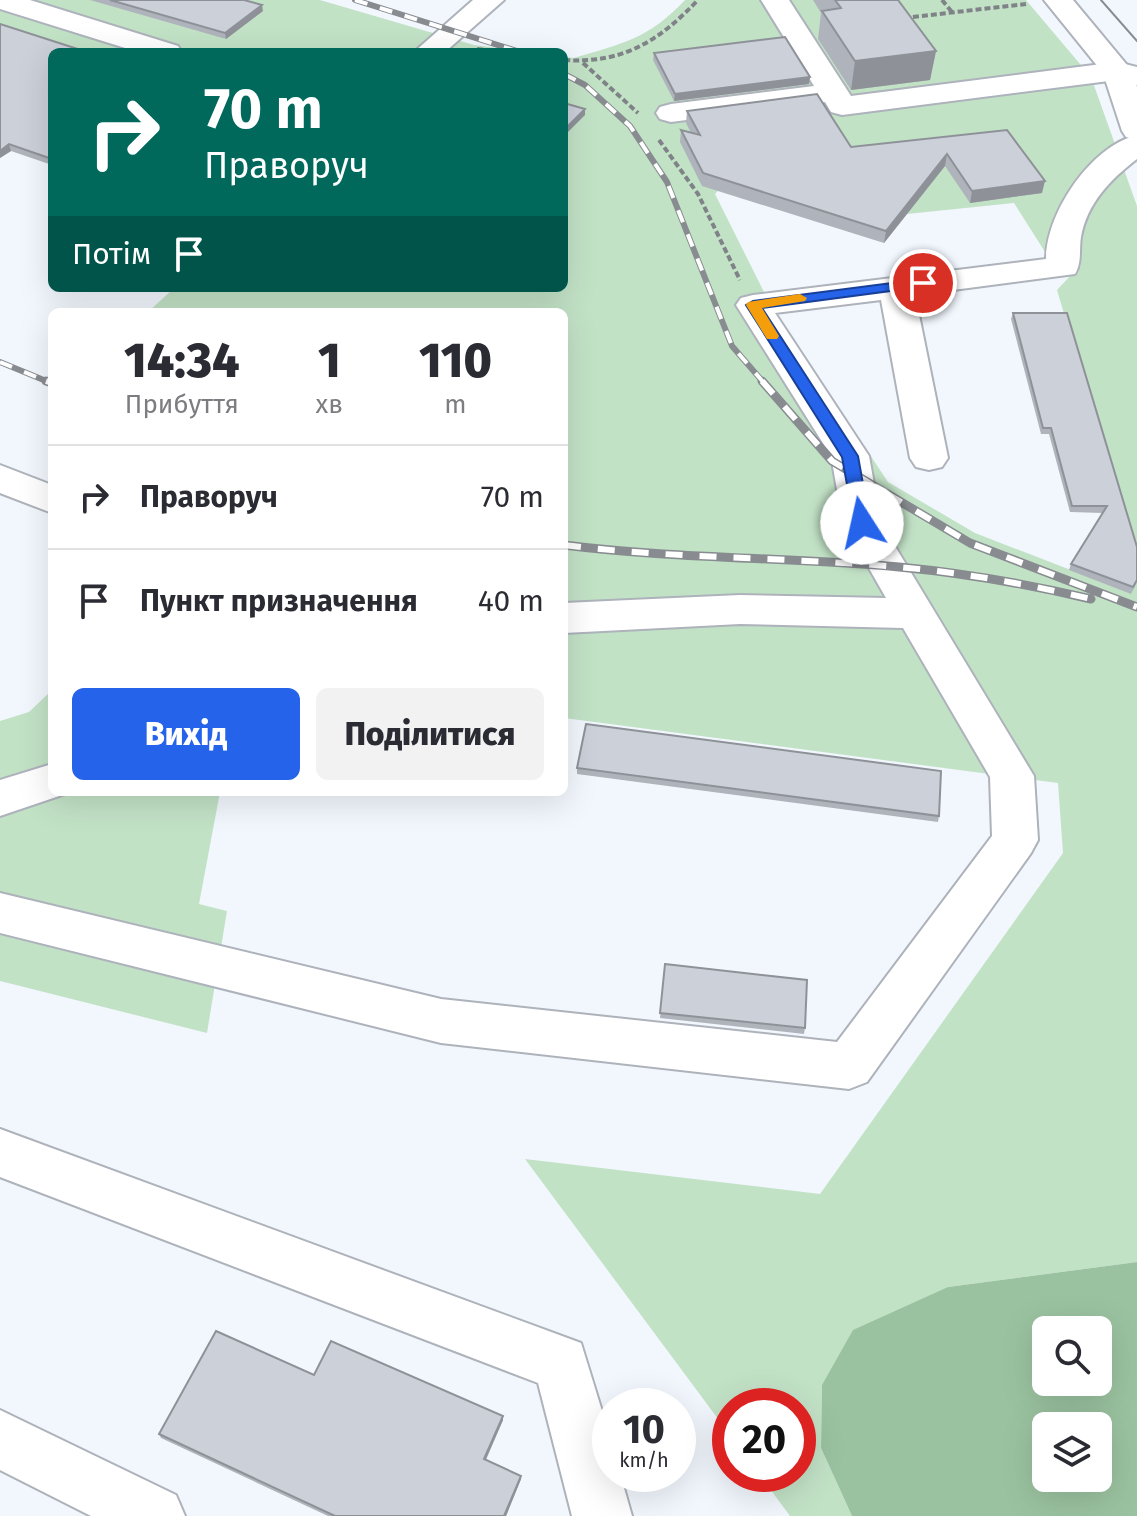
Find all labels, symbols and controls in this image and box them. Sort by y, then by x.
text: 70 m [204,76,323,143]
icon: right [72,80,176,184]
text: Праворуч [204,144,369,188]
icon: arrive [167,232,211,276]
text: Потім [72,236,151,272]
pin [889,249,957,317]
icon: arrive [901,261,945,305]
text: 14:34 [124,332,240,390]
text: 1 [318,332,341,390]
text: 110 [419,332,492,390]
text: Прибуття [125,389,239,420]
text: хв [316,389,343,420]
text: m [444,389,467,420]
icon: right [72,475,116,519]
text: Праворуч [140,479,278,515]
text: 70 m [481,479,544,515]
position arrow [820,481,904,565]
icon: arrive [72,579,116,623]
text: Пункт призначення [140,583,418,619]
text: 40 m [478,583,544,619]
button: Вихід [72,688,300,780]
button: Поділитися [316,688,544,780]
map controls [1032,1316,1112,1492]
button: search [1032,1316,1112,1396]
speed limit sign: 20 [712,1388,816,1492]
text: 10 [623,1406,665,1454]
button: layers [1032,1412,1112,1492]
text: km/h [619,1448,669,1472]

